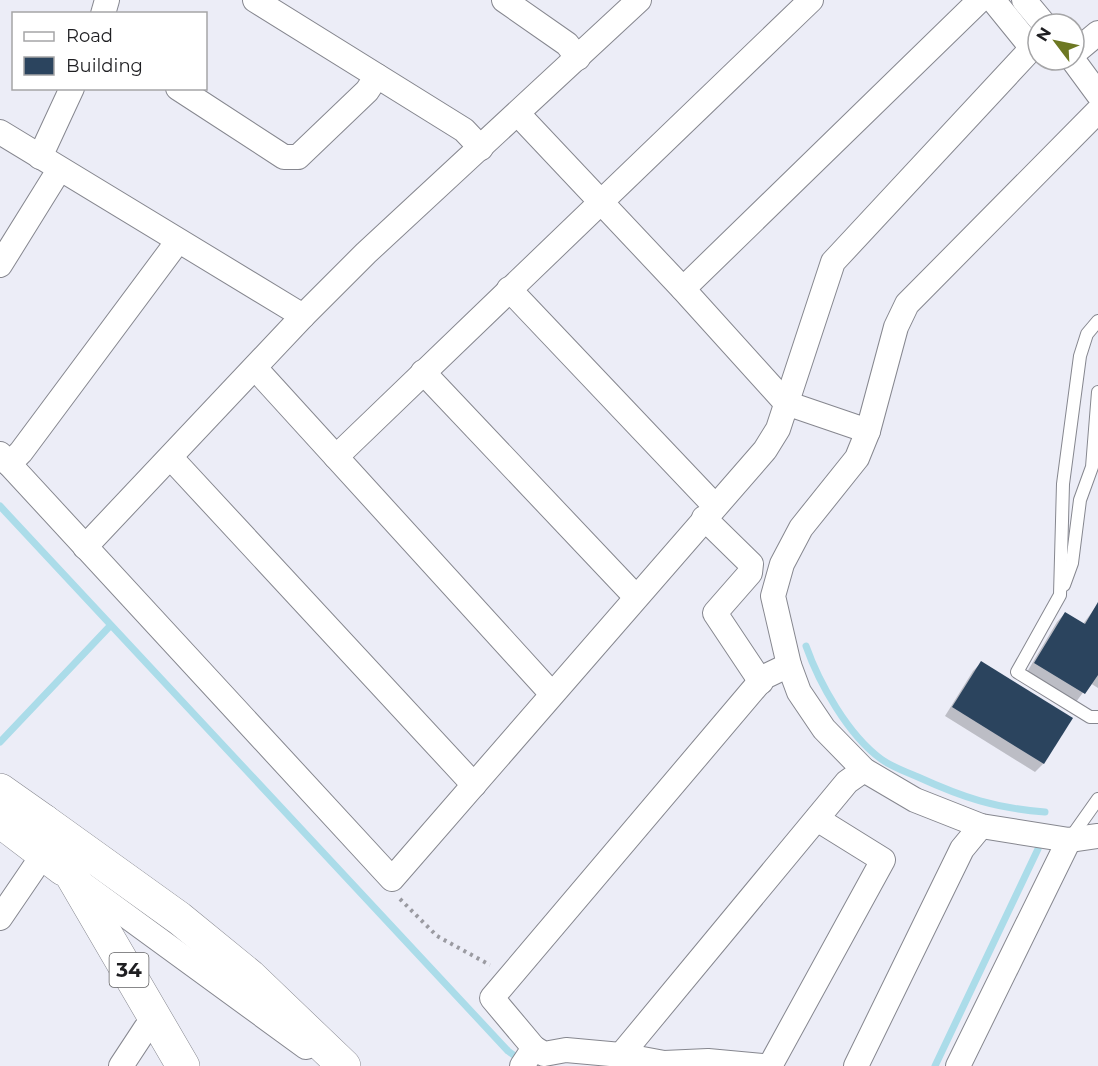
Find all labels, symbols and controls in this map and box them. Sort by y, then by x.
legend [12,12,207,90]
north arrow [1026,12,1086,72]
text: N [1032,24,1055,45]
text: Road [66,25,113,47]
text: Building [66,55,143,77]
road number: 34 [110,953,148,987]

